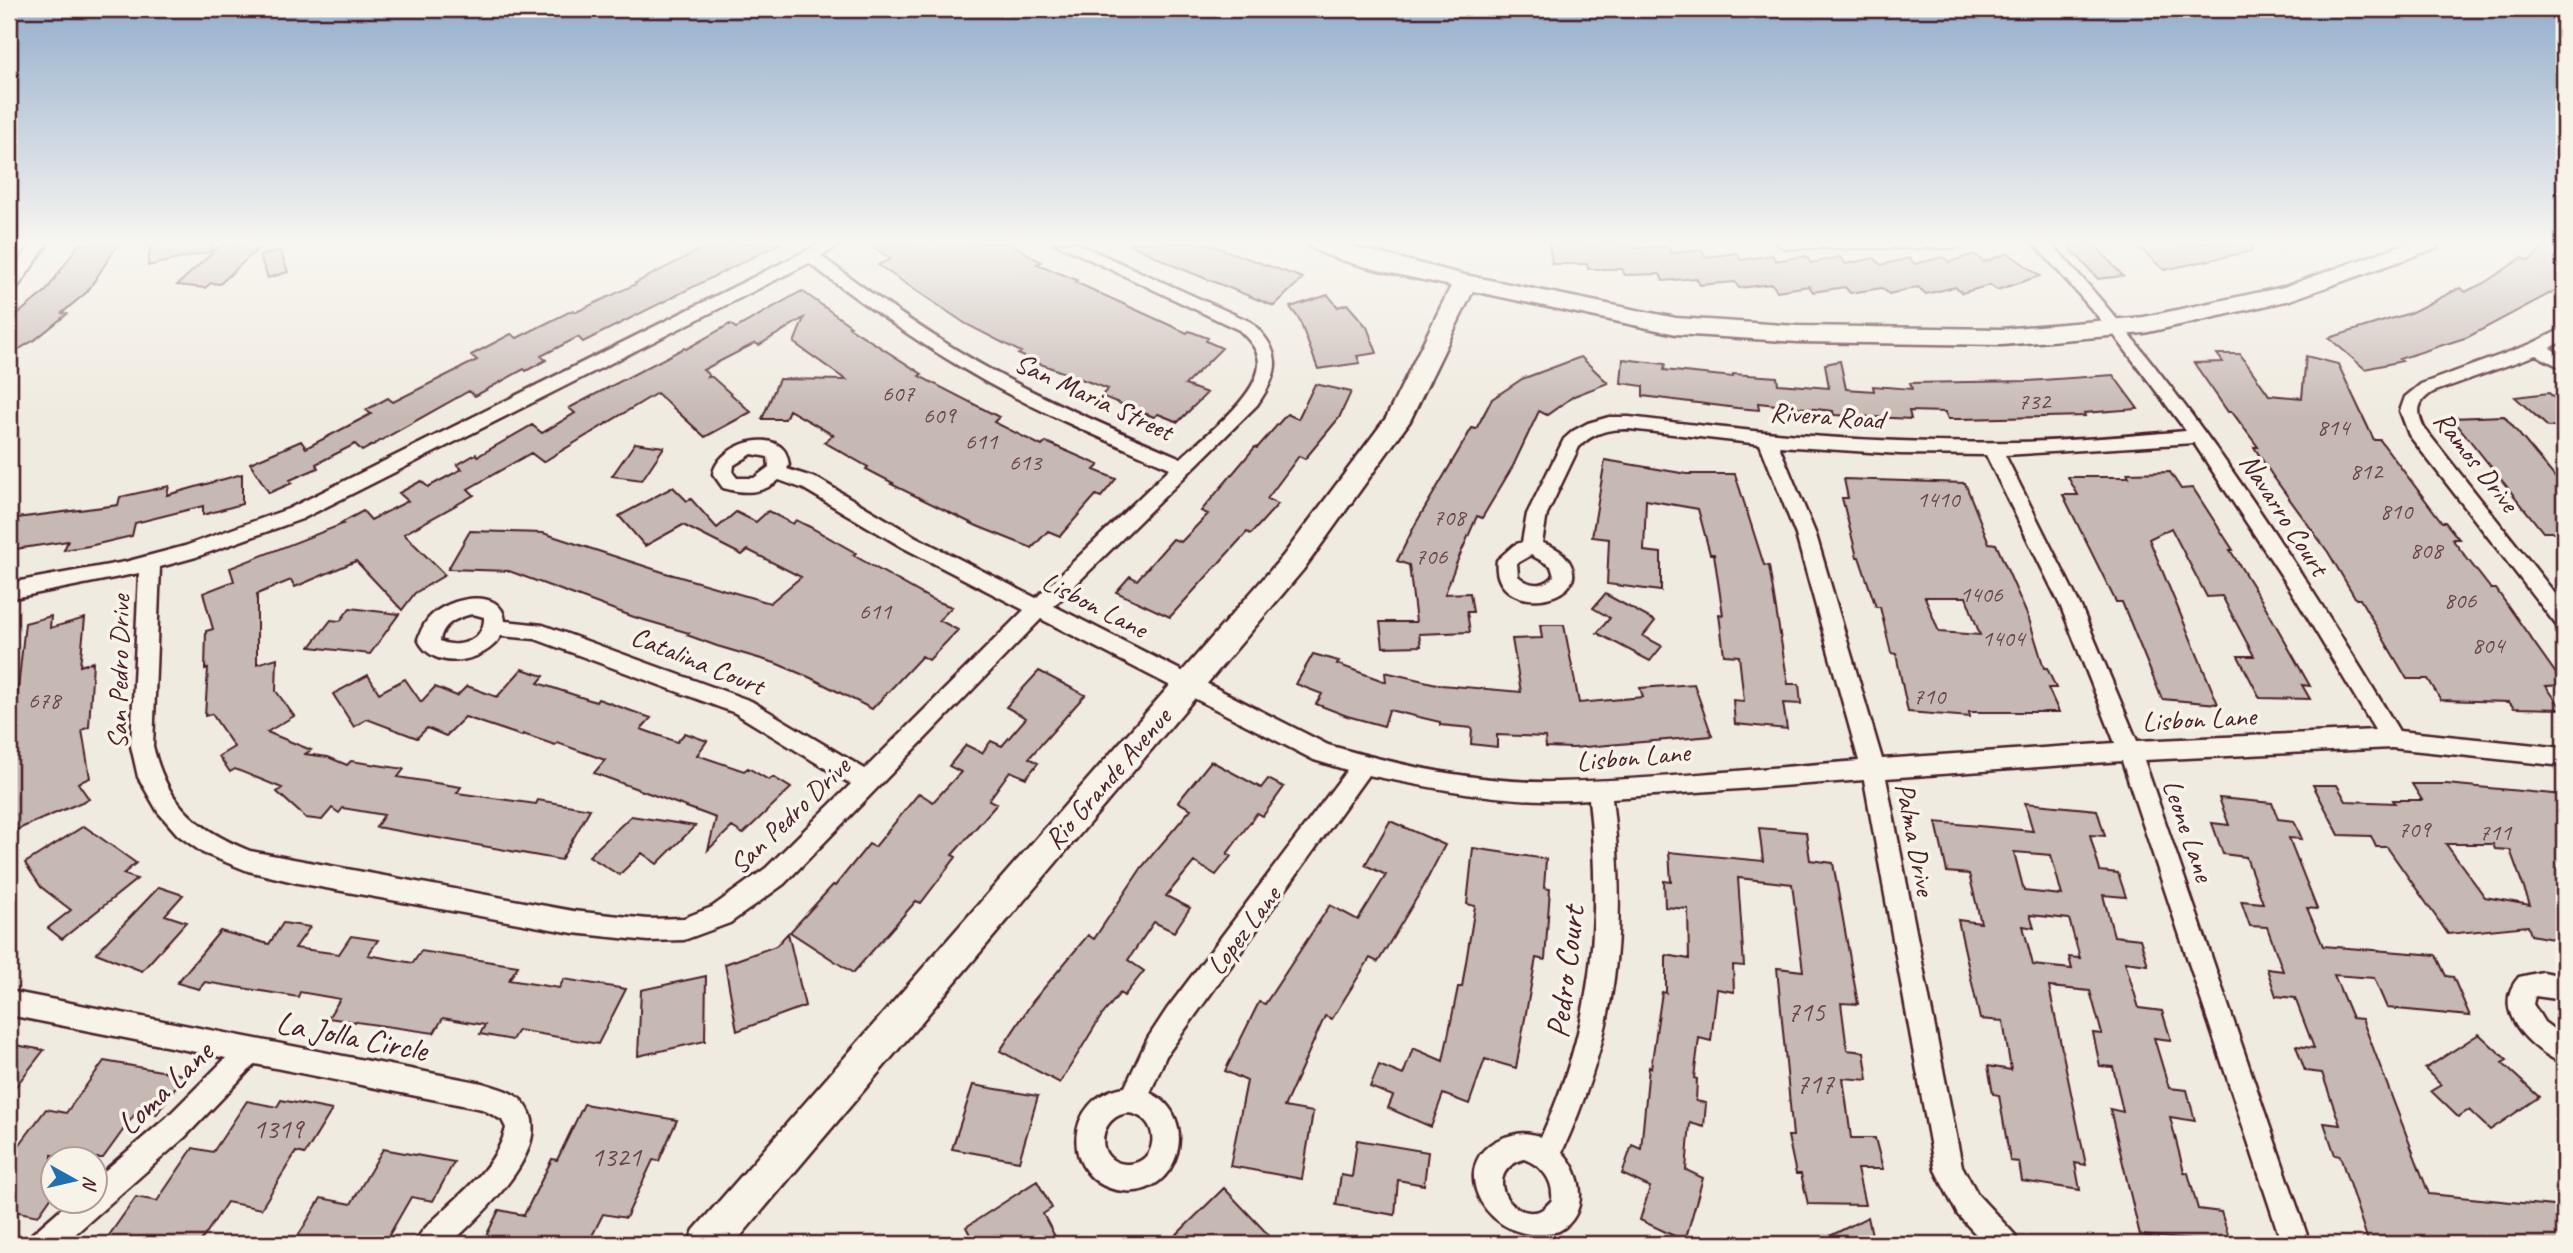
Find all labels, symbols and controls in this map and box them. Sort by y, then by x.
street label: San Maria Street [1009,345,1181,449]
house number: 607 [882,378,915,408]
house number: 732 [2018,386,2052,416]
street label: Rivera Road [1769,394,1889,437]
house number: 609 [923,400,957,430]
street label: Ramos Drive [2426,404,2528,520]
house number: 814 [2317,412,2351,442]
house number: 611 [965,426,998,456]
house number: 613 [1009,447,1043,477]
street label: Navarro Court [2232,447,2338,584]
house number: 812 [2350,456,2384,486]
house number: 1410 [1916,484,1962,514]
house number: 810 [2380,496,2414,526]
house number: 708 [1433,502,1467,532]
house number: 808 [2410,535,2444,565]
house number: 706 [1415,541,1448,571]
street label: Lisbon Lane [1036,563,1155,647]
house number: 1406 [1959,579,2004,609]
house number: 806 [2444,585,2477,615]
street label: San Pedro Drive [100,593,137,750]
house number: 611 [859,596,892,626]
street label: Catalina Court [626,618,772,704]
house number: 1404 [1981,623,2027,653]
house number: 804 [2472,630,2506,660]
house number: 710 [1913,681,1947,711]
house number: 678 [28,685,62,715]
street label: Lisbon Lane [2141,698,2259,739]
street label: Rio Grande Avenue [1036,699,1180,856]
street label: Lisbon Lane [1575,734,1693,779]
street label: San Pedro Drive [722,748,858,882]
street label: Leone Lane [2155,775,2223,887]
street label: Palma Drive [1887,780,1944,900]
house number: 709 [2398,814,2432,844]
house number: 711 [2479,817,2512,847]
street label: Lopez Lane [1199,877,1289,982]
street label: Pedro Court [1536,901,1594,1040]
house number: 715 [1787,994,1826,1029]
street label: La Jolla Circle [273,1001,433,1072]
street label: Loma Lane [107,1030,224,1144]
house number: 717 [1796,1066,1835,1101]
house number: 1319 [253,1111,306,1146]
house number: 1321 [591,1139,643,1174]
north arrow [38,1144,108,1214]
text: N [77,1175,103,1193]

